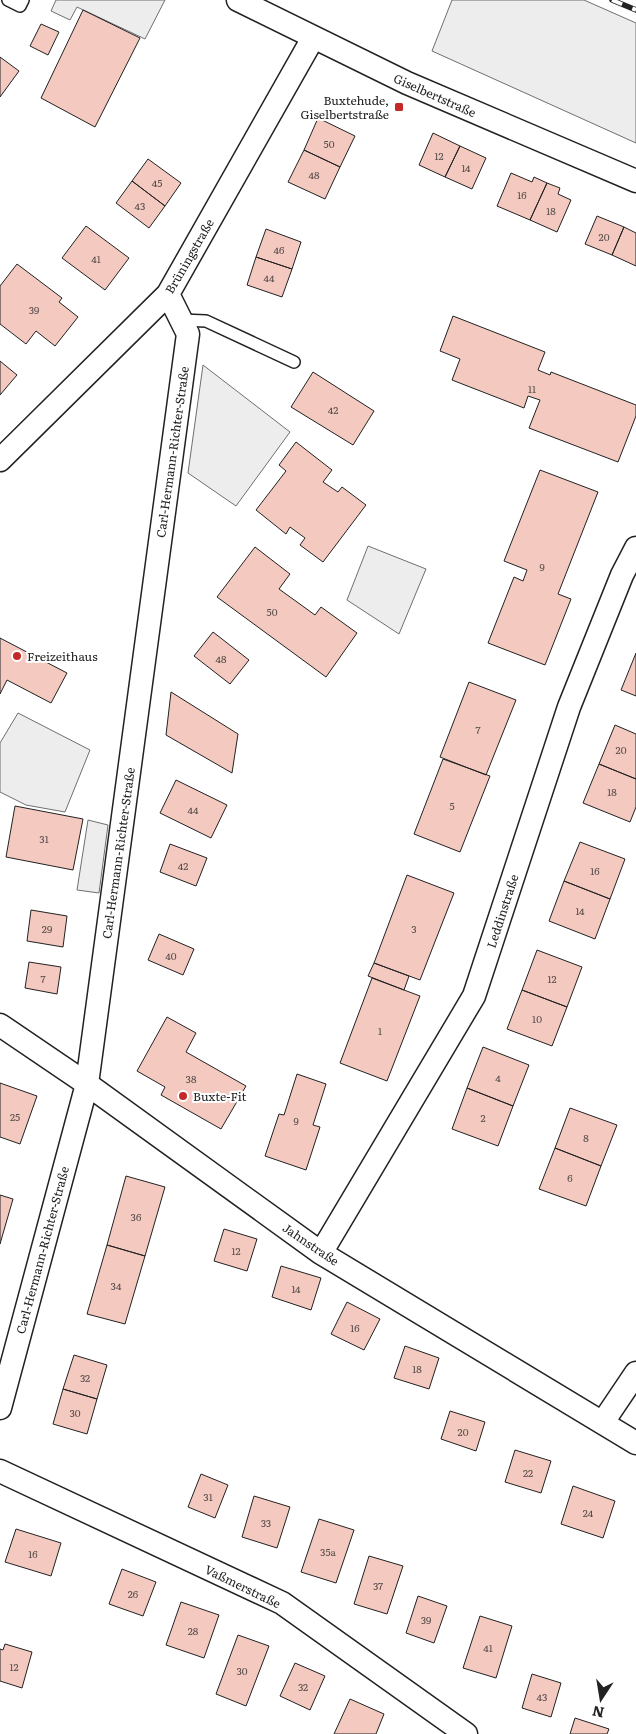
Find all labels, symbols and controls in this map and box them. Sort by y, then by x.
street label: Giselbertstraße [391,69,479,121]
place label: Buxtehude, Giselbertstraße [300,91,389,123]
marker: Buxtehude, Giselbertstraße [393,101,405,113]
house number: 50 [324,136,335,151]
house number: 12 [434,148,444,163]
house number: 14 [461,160,471,175]
house number: 48 [308,167,320,182]
house number: 45 [152,175,162,190]
house number: 16 [517,187,527,202]
house number: 43 [135,198,145,213]
house number: 18 [546,203,556,218]
street label: Brüningstraße [160,215,218,297]
house number: 20 [599,229,610,244]
house number: 46 [274,242,285,257]
house number: 41 [91,251,101,266]
house number: 44 [263,270,275,285]
house number: 39 [29,302,39,317]
street label: Carl-Hermann-Richter-Straße [151,365,193,539]
house number: 11 [528,381,536,396]
house number: 42 [328,402,338,417]
house number: 9 [539,559,545,574]
house number: 50 [267,604,278,619]
place label: Freizeithaus [27,647,98,665]
marker: Freizeithaus [11,650,23,662]
house number: 48 [215,651,227,666]
house number: 7 [475,722,481,737]
house number: 20 [616,742,627,757]
street label: Carl-Hermann-Richter-Straße [97,766,139,940]
house number: 18 [607,784,617,799]
house number: 5 [449,798,455,813]
house number: 44 [187,802,199,817]
house number: 31 [39,831,49,846]
house number: 42 [178,858,188,873]
house number: 16 [590,863,600,878]
street label: Leddinstraße [482,872,522,950]
house number: 14 [575,903,585,918]
house number: 29 [42,921,52,936]
house number: 3 [411,921,417,936]
house number: 40 [165,948,177,963]
house number: 7 [40,971,46,986]
house number: 12 [547,971,557,986]
house number: 10 [532,1011,542,1026]
house number: 1 [378,1023,382,1038]
house number: 4 [495,1070,501,1085]
house number: 38 [186,1071,197,1086]
place label: Buxte-Fit [193,1087,246,1105]
marker: Buxte-Fit [177,1090,189,1102]
house number: 25 [10,1109,20,1124]
house number: 2 [480,1110,486,1125]
house number: 9 [293,1113,299,1128]
house number: 8 [583,1130,589,1145]
street label: Carl-Hermann-Richter-Straße [11,1164,73,1336]
house number: 6 [567,1170,573,1185]
house number: 36 [131,1209,142,1224]
street label: Jahnstraße [279,1218,343,1270]
house number: 12 [231,1243,241,1258]
house number: 34 [111,1278,122,1293]
house number: 14 [291,1281,301,1296]
house number: 16 [350,1320,360,1335]
house number: 18 [412,1361,422,1376]
house number: 32 [80,1370,90,1385]
house number: 30 [69,1405,81,1420]
house number: 20 [458,1424,469,1439]
house number: 22 [523,1465,533,1480]
house number: 31 [203,1489,213,1504]
house number: 24 [583,1505,594,1520]
house number: 33 [261,1515,271,1530]
house number: 35a [320,1544,337,1559]
house number: 16 [28,1546,38,1561]
street label: Vaßmerstraße [202,1560,284,1612]
house number: 37 [373,1578,383,1593]
house number: 26 [128,1586,139,1601]
house number: 39 [421,1612,431,1627]
house number: 28 [188,1623,199,1638]
house number: 41 [483,1640,493,1655]
house number: 12 [9,1659,19,1674]
house number: 30 [236,1663,248,1678]
north arrow [576,1674,626,1724]
house number: 32 [298,1679,308,1694]
house number: 43 [537,1689,547,1704]
text: N [590,1702,606,1724]

